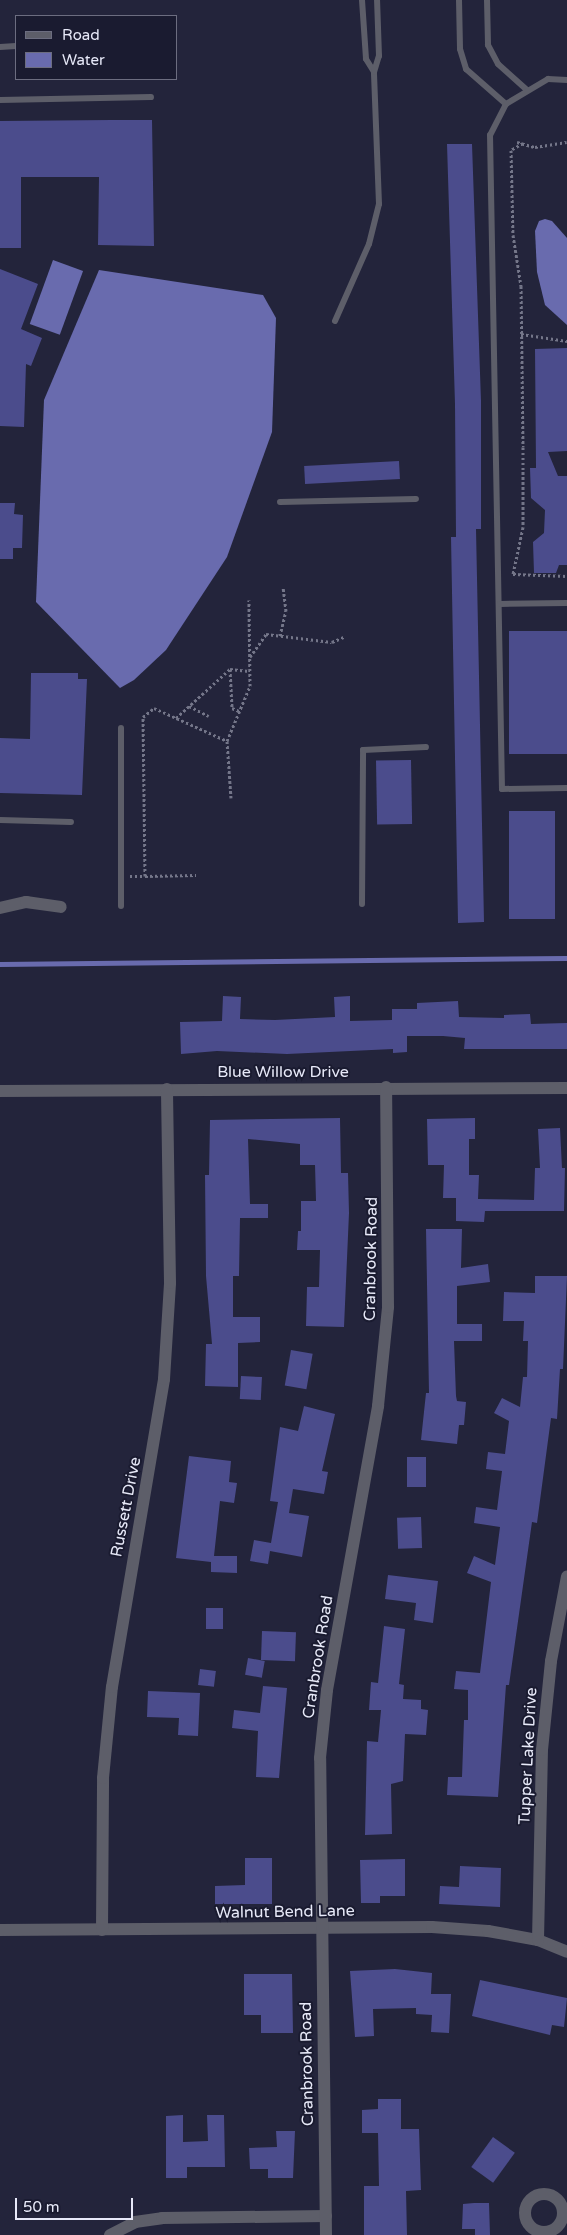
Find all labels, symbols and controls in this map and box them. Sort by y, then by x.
legend [15,15,178,80]
text: Road [62,26,100,44]
text: Water [62,51,105,69]
street label: Blue Willow Drive [217,1062,349,1082]
street label: Cranbrook Road [360,1197,382,1321]
street label: Russett Drive [107,1455,145,1559]
street label: Cranbrook Road [299,1594,337,1720]
street label: Tupper Lake Drive [515,1687,541,1825]
street label: Walnut Bend Lane [215,1901,355,1923]
street label: Cranbrook Road [296,2002,318,2126]
scale bar [18,2188,135,2220]
text: 50 m [23,2198,60,2216]

